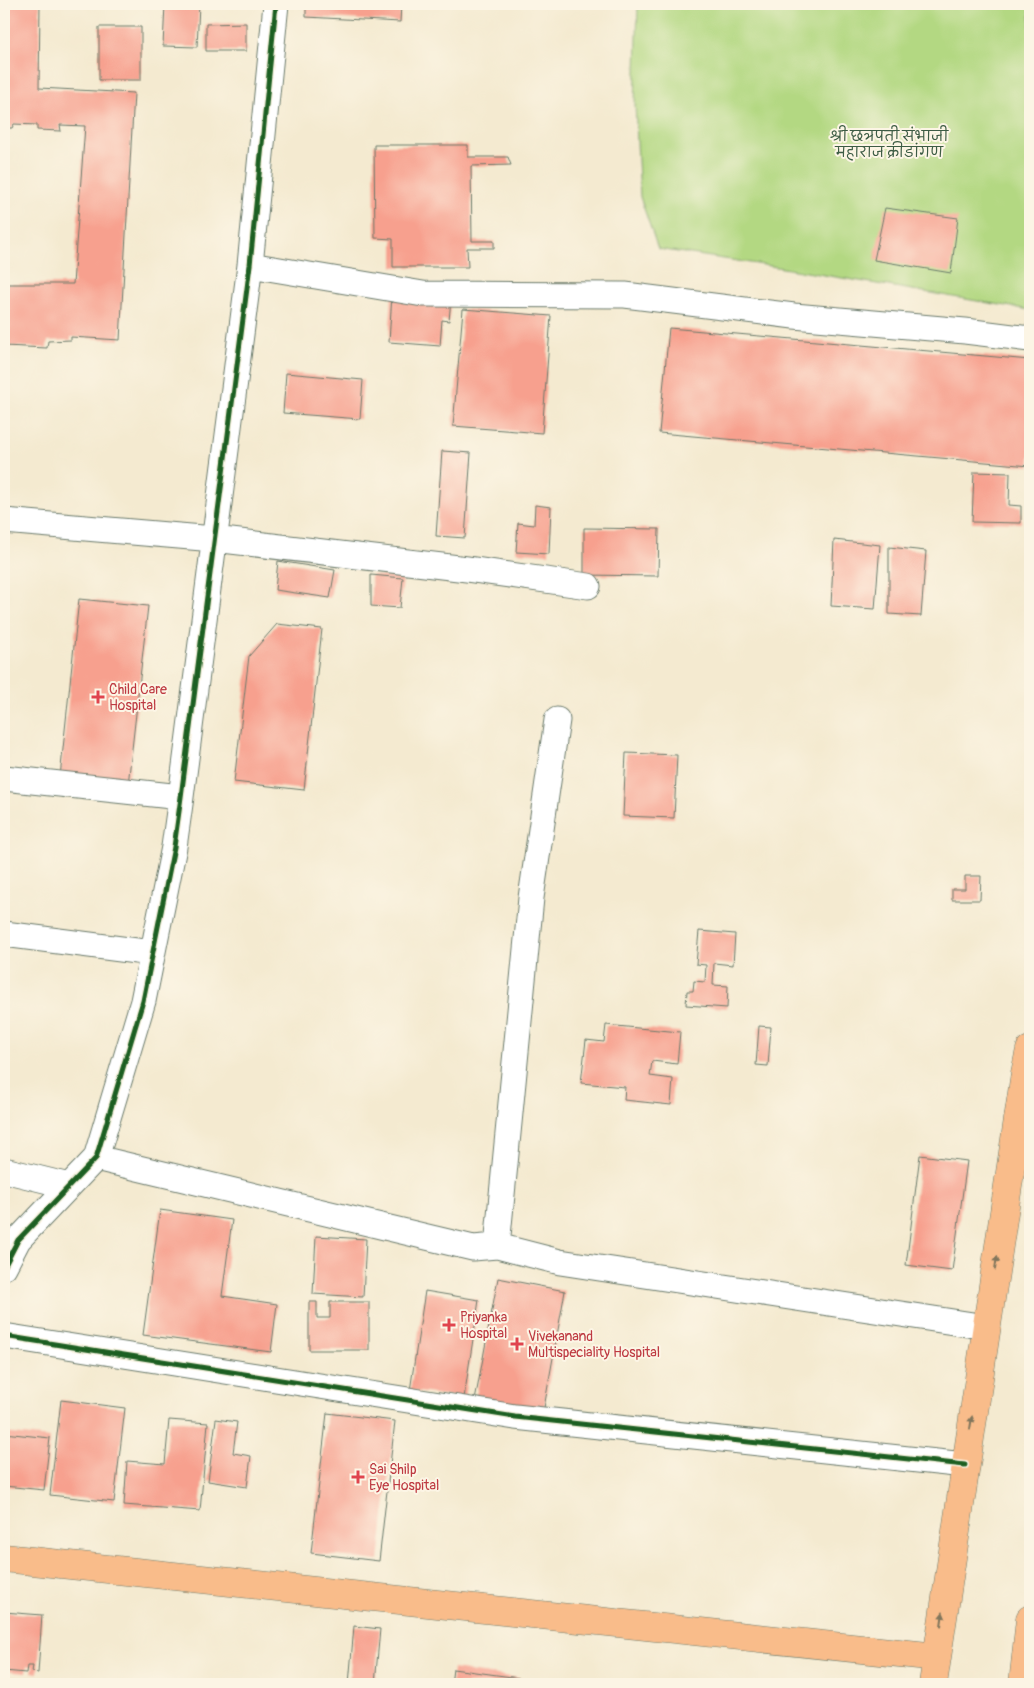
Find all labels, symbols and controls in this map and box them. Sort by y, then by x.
park label: श्री छत्रपती संभाजी महाराज क्रीडांगण [830,125,949,161]
place label: Child Care Hospital [109,681,167,714]
marker: Child Care Hospital [91,690,105,704]
one-way arrow [992,1254,1000,1270]
place label: Priyanka Hospital [460,1309,507,1342]
marker: Priyanka Hospital [442,1318,456,1332]
place label: Vivekanand Multispeciality Hospital [528,1328,660,1361]
marker: Vivekanand Multispeciality Hospital [510,1337,524,1351]
one-way arrow [968,1415,976,1431]
place label: Sai Shilp Eye Hospital [369,1461,439,1494]
marker: Sai Shilp Eye Hospital [351,1470,365,1484]
one-way arrow [938,1610,946,1626]

